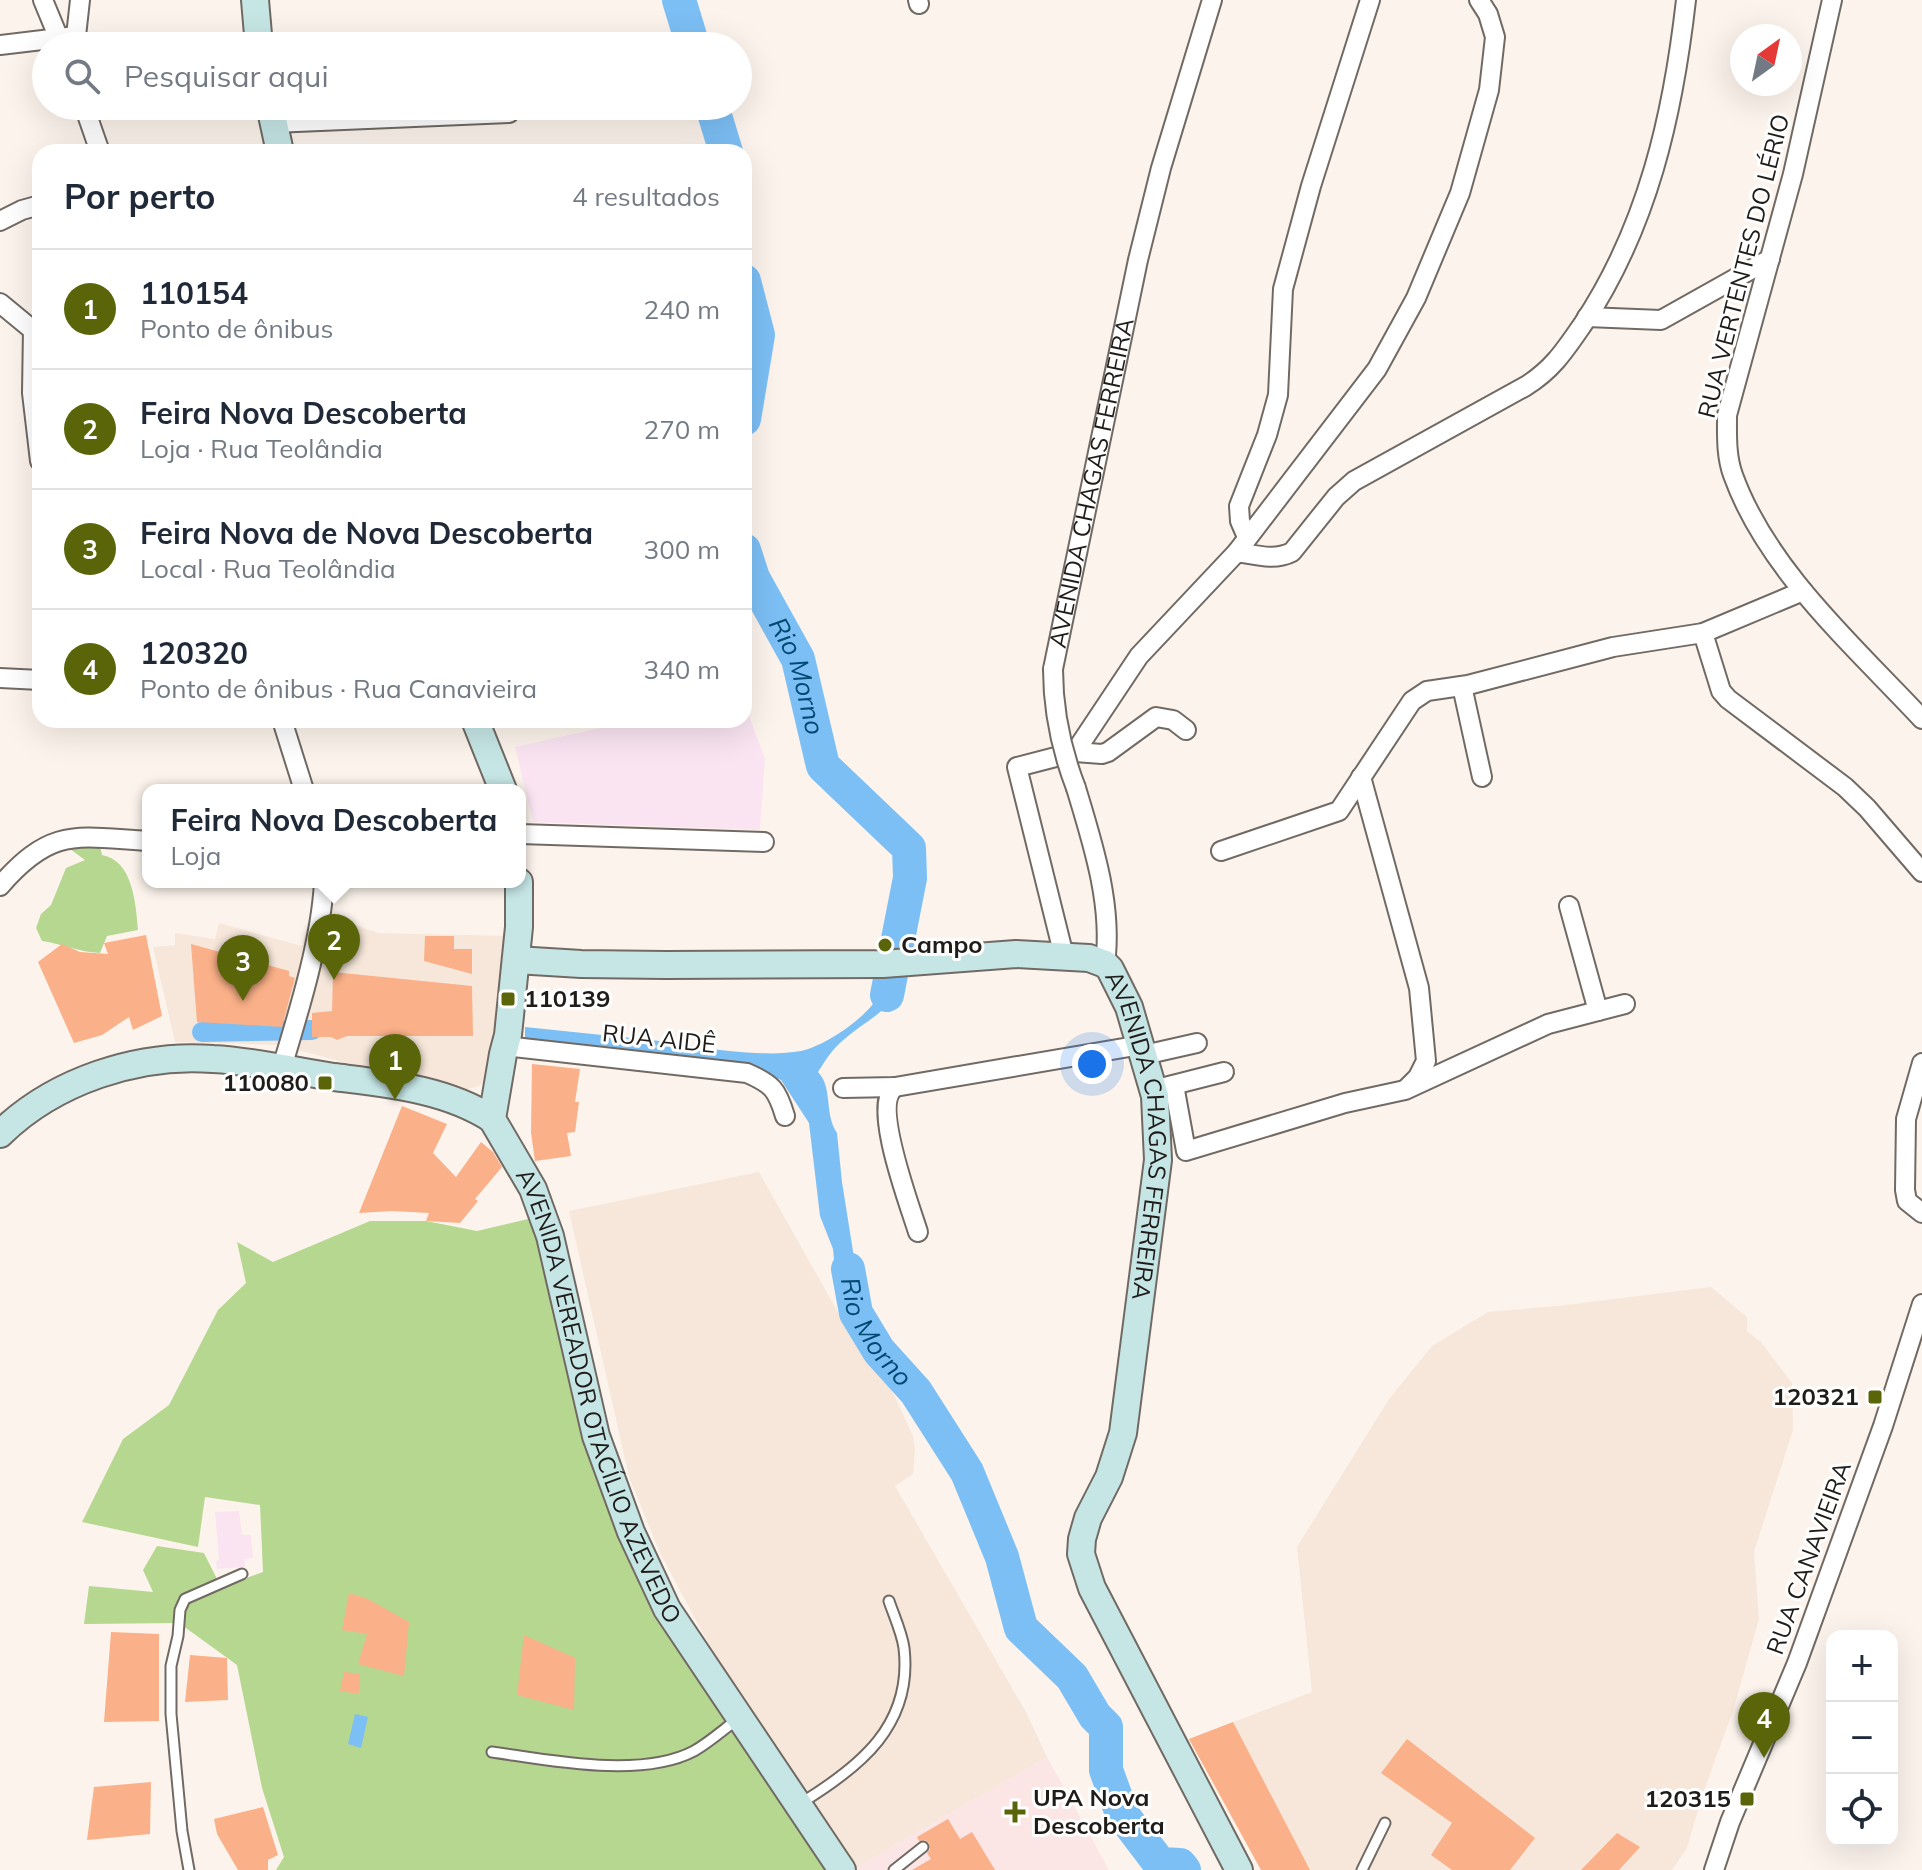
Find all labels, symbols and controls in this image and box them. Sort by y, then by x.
north arrow [1730,24,1802,96]
search box [32,32,752,120]
icon: search [60,54,104,98]
text: Pesquisar aqui [124,57,329,95]
street label: RUA VERTENTES DO LÉRIO [1691,111,1795,421]
text: Por perto [64,175,215,218]
text: 4 resultados [572,180,720,213]
text: 110154 [140,274,248,312]
text: 1 [82,293,98,326]
text: 240 m [644,293,720,326]
text: Ponto de ônibus [140,312,333,345]
street label: AVENIDA CHAGAS FERREIRA [1042,315,1140,651]
text: Feira Nova Descoberta [140,394,467,432]
text: 2 [82,413,98,446]
text: 270 m [644,413,720,446]
text: Loja · Rua Teolândia [140,432,383,465]
text: Feira Nova de Nova Descoberta [140,514,593,552]
text: 3 [82,533,98,566]
text: 300 m [644,533,720,566]
text: Local · Rua Teolândia [140,552,396,585]
water label: Rio Morno [762,611,832,738]
text: 120320 [140,634,248,672]
text: 4 [82,653,98,686]
text: 340 m [644,653,720,686]
text: Ponto de ônibus · Rua Canavieira [140,672,537,705]
popup [142,784,526,888]
text: Feira Nova Descoberta [171,801,497,839]
text: Loja [171,839,221,872]
pin: 2 [308,914,360,980]
place label: Campo [901,929,983,959]
pin: 3 [217,935,269,1001]
marker: Campo [876,936,894,954]
street label: AVENIDA CHAGAS FERREIRA [1099,965,1174,1302]
place label: 110139 [524,983,610,1013]
marker: 110139 [499,990,517,1008]
street label: RUA AIDÊ [601,1017,717,1059]
pin: 1 [369,1034,421,1100]
your location [1072,1044,1112,1084]
place label: 110080 [223,1067,309,1097]
marker: 110080 [316,1074,334,1092]
street label: AVENIDA VEREADOR OTACÍLIO AZEVEDO [510,1162,688,1629]
water label: Rio Morno [834,1275,920,1393]
place label: 120321 [1773,1381,1859,1411]
marker: 120321 [1866,1388,1884,1406]
street label: RUA CANAVIEIRA [1759,1457,1857,1658]
map controls [1826,1630,1898,1846]
button: + [1826,1630,1898,1702]
pin: 4 [1738,1692,1790,1758]
button: − [1826,1702,1898,1774]
button: locate [1826,1774,1898,1846]
place label: UPA Nova Descoberta [1033,1782,1165,1840]
place label: 120315 [1645,1783,1731,1813]
marker: 120315 [1738,1790,1756,1808]
marker: UPA Nova Descoberta [1004,1801,1026,1823]

